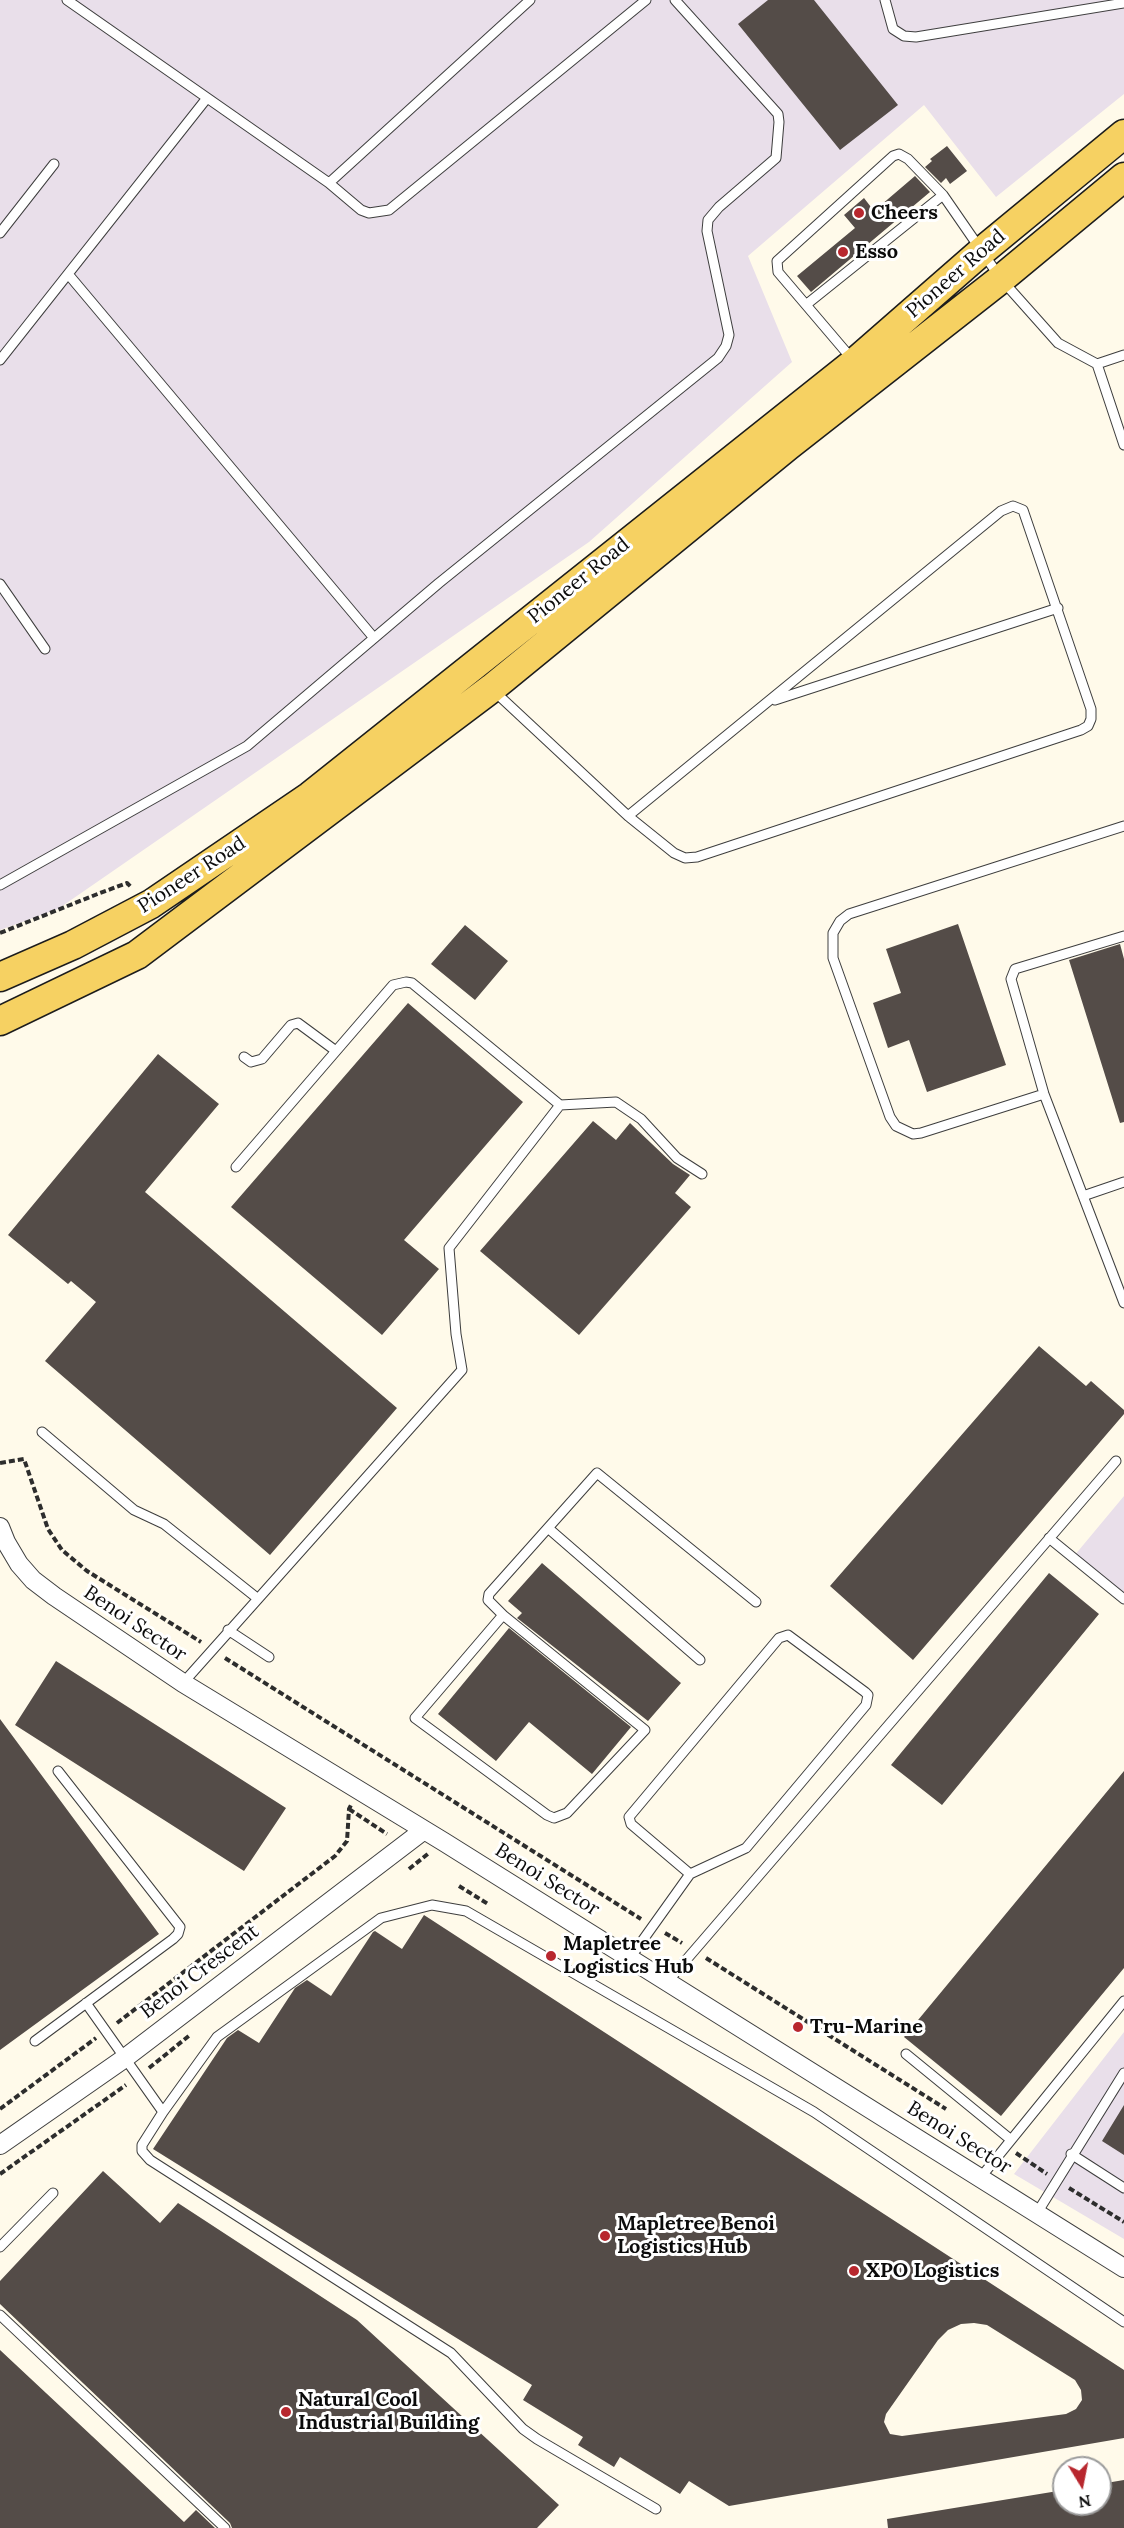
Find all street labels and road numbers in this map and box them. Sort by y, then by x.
street label: Pioneer Road [902,224,1010,324]
street label: Pioneer Road [523,533,635,629]
street label: Pioneer Road [134,831,250,919]
street label: Benoi Sector [79,1581,191,1667]
street label: Benoi Sector [490,1838,604,1922]
street label: Benoi Crescent [136,1920,264,2024]
street label: Benoi Sector [902,2096,1016,2180]

